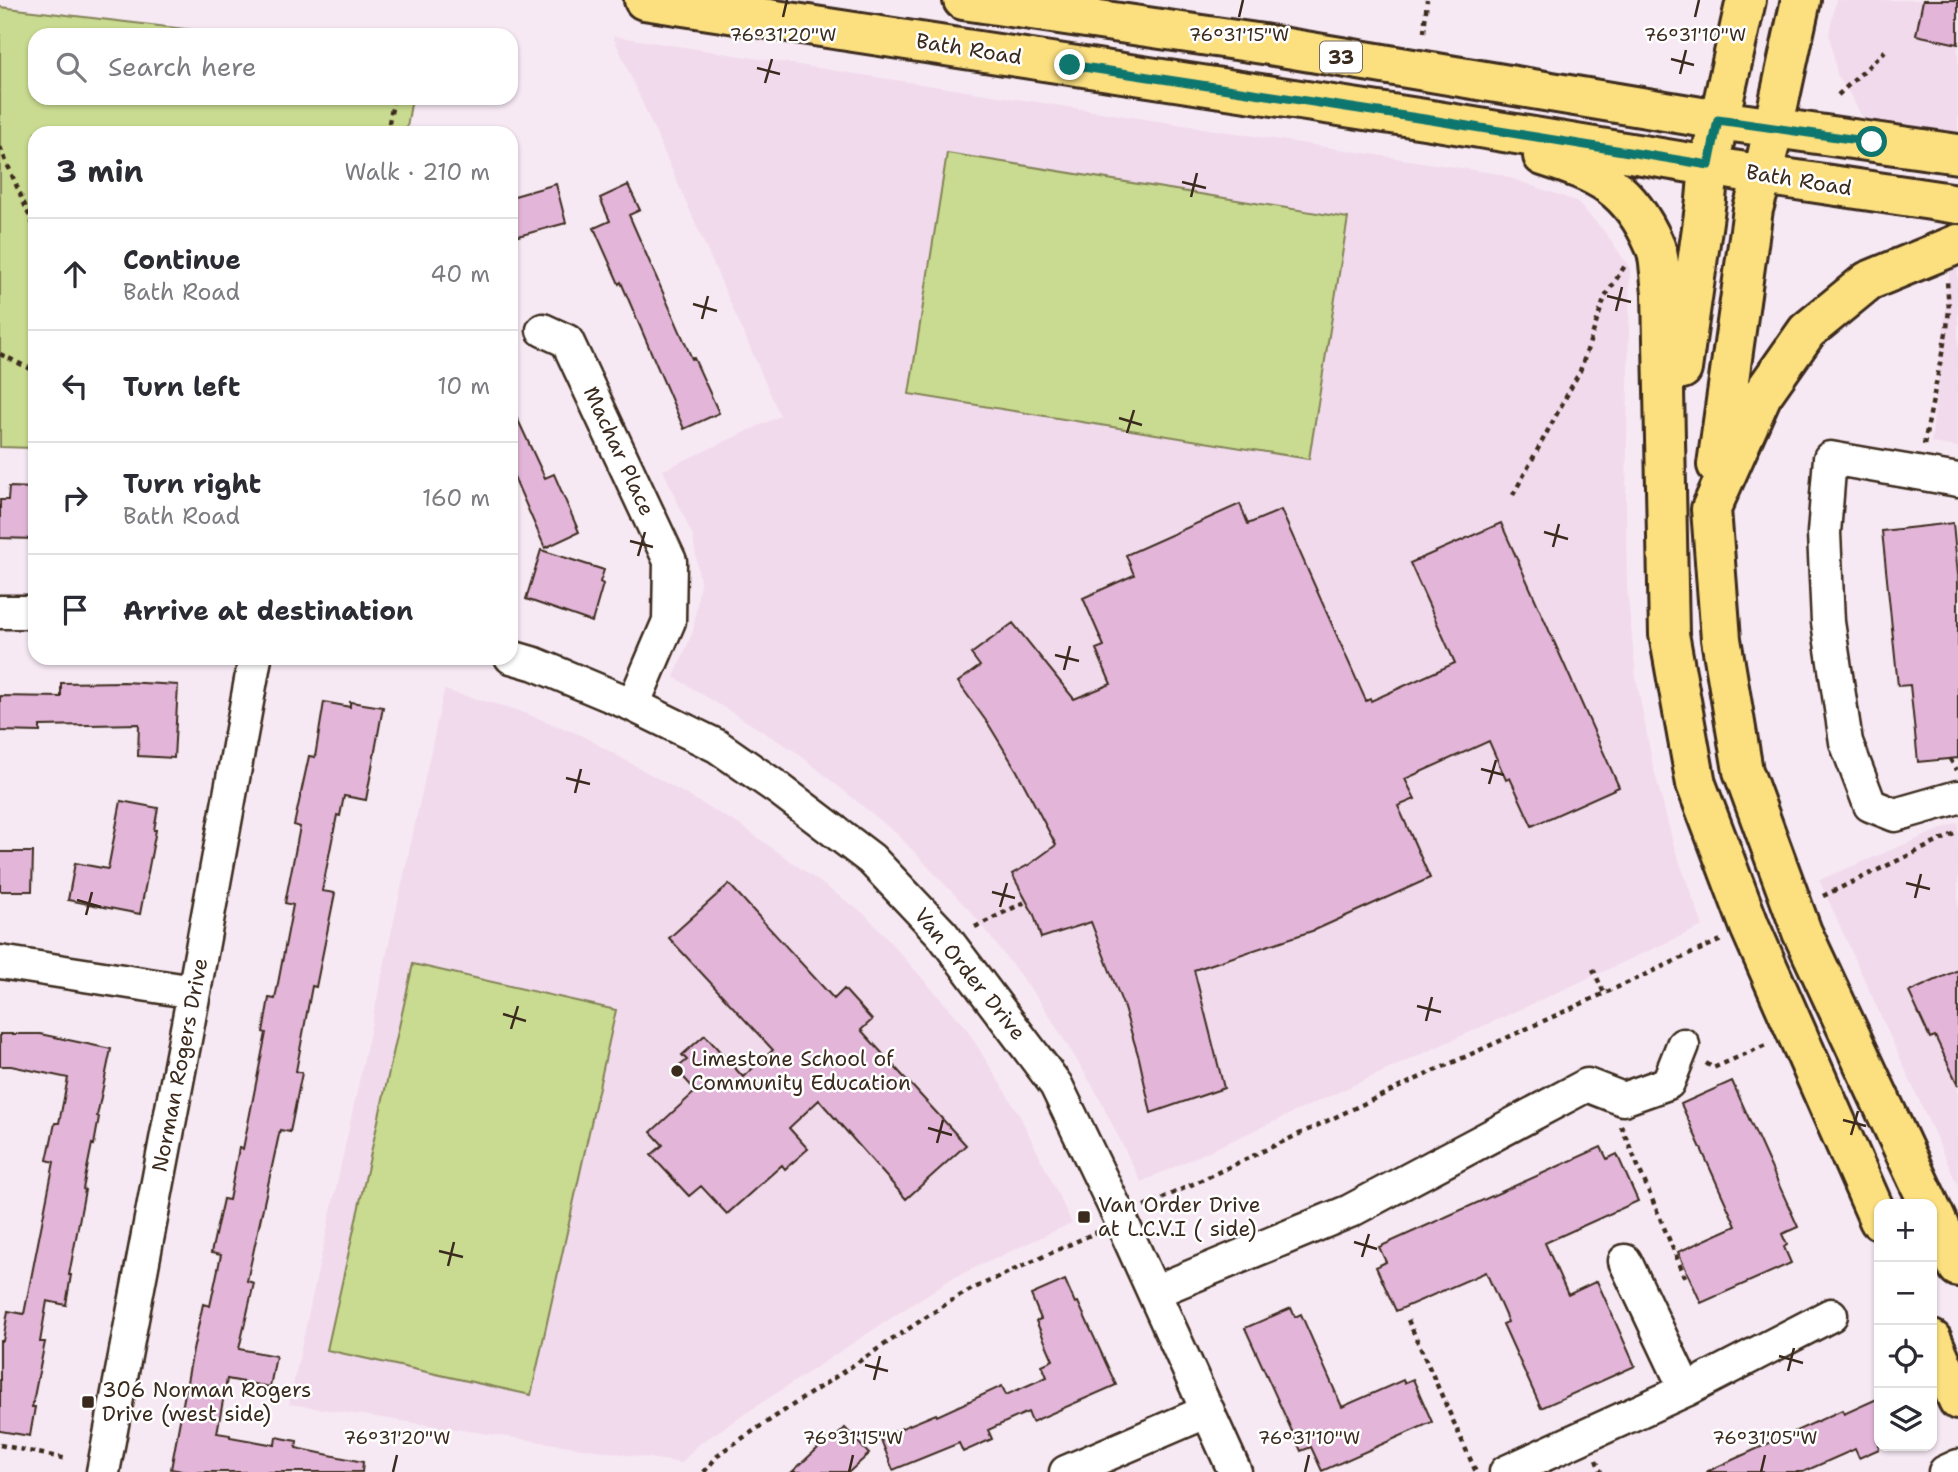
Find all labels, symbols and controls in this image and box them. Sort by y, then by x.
text: 76°31'20"W [730,23,836,47]
text: 76°31'15"W [1189,23,1289,47]
text: 76°31'10"W [1644,23,1746,47]
street label: Bath Road [914,27,1024,71]
search box [28,28,518,105]
road number: 33 [1320,41,1362,72]
icon: search [52,48,90,86]
text: Search here [108,49,257,84]
route end [1054,49,1085,80]
route start [1856,126,1887,157]
text: 3 min [56,151,143,192]
text: Walk · 210 m [345,157,490,187]
street label: Bath Road [1744,158,1854,202]
text: Continue [123,242,241,277]
icon: ahead [56,255,94,293]
text: 40 m [430,259,490,289]
text: Bath Road [123,277,240,307]
icon: left [56,367,94,405]
text: Turn left [123,369,240,404]
text: 10 m [437,371,490,401]
street label: Machar Place [577,382,661,520]
text: Turn right [123,466,261,501]
icon: right [56,479,94,517]
text: 160 m [422,483,490,513]
text: Bath Road [123,501,240,531]
icon: arrive [56,591,94,629]
text: Arrive at destination [123,593,413,628]
street label: Van Order Drive [908,902,1032,1046]
street label: Norman Rogers Drive [145,956,215,1174]
place label: Limestone School of Community Education [691,1045,911,1097]
marker: Limestone School of Community Education [669,1063,685,1079]
place label: Van Order Drive at L.C.V.I ( side) [1098,1191,1261,1243]
map controls [1874,1199,1937,1451]
button: + [1874,1199,1937,1262]
marker: Van Order Drive at L.C.V.I ( side) [1076,1209,1092,1225]
button: − [1874,1262,1937,1325]
button: locate [1874,1325,1937,1388]
place label: 306 Norman Rogers Drive (west side) [102,1376,311,1428]
button: layers [1874,1388,1937,1451]
marker: 306 Norman Rogers Drive (west side) [80,1394,96,1410]
text: 76°31'20"W [344,1426,450,1450]
text: 76°31'15"W [803,1426,903,1450]
text: 76°31'10"W [1258,1426,1360,1450]
text: 76°31'05"W [1712,1426,1818,1450]

